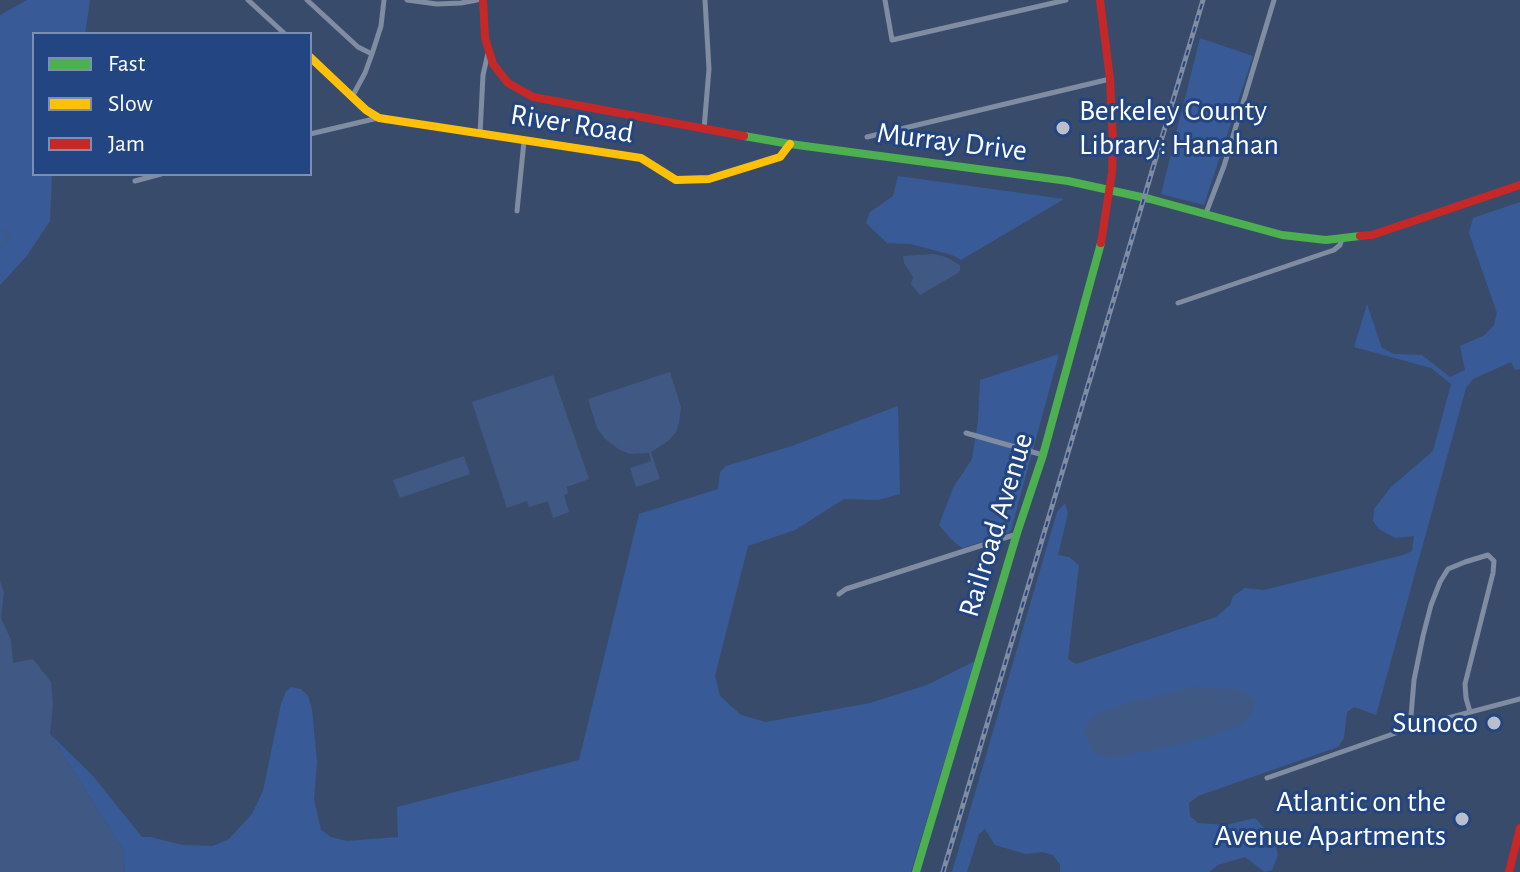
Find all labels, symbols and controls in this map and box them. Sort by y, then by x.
legend [32,32,312,176]
text: Fast [108,52,145,76]
text: Slow [108,92,153,116]
place label: Berkeley County Library: Hanahan [1079,93,1279,164]
street label: River Road [508,96,636,152]
street label: Murray Drive [875,115,1029,169]
marker: Berkeley County Library: Hanahan [1054,119,1072,137]
text: Jam [108,132,145,156]
street label: Railroad Avenue [951,429,1041,621]
place label: Sunoco [1392,705,1478,741]
marker: Sunoco [1485,714,1503,732]
place label: Atlantic on the Avenue Apartments [1215,784,1446,854]
marker: Atlantic on the Avenue Apartments [1453,810,1471,828]

